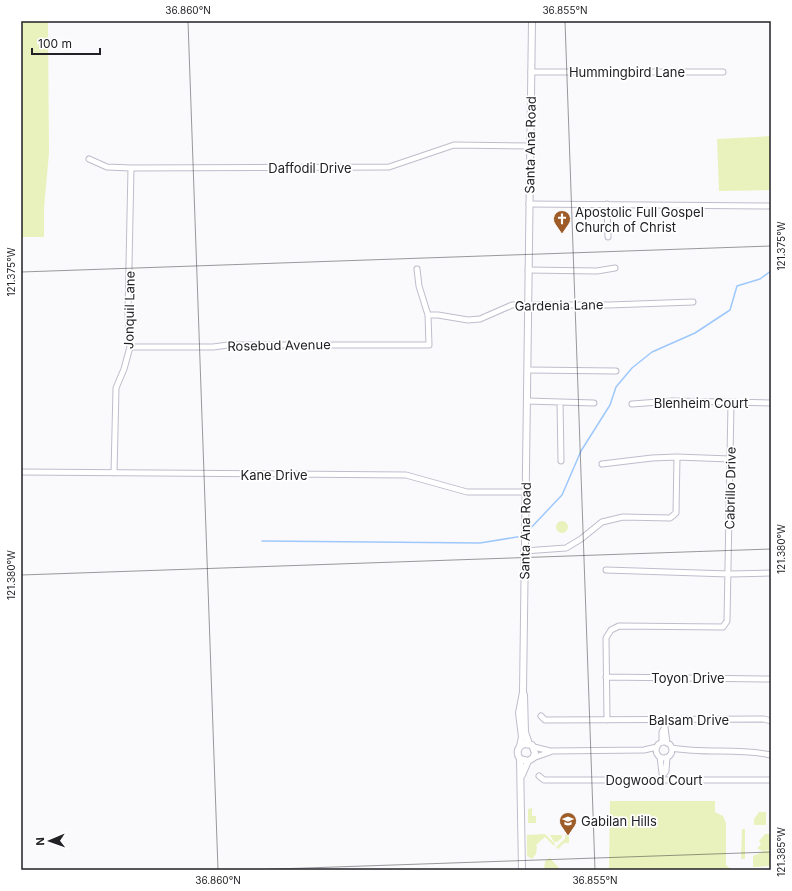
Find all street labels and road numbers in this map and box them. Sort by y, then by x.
street label: Hummingbird Lane [569,64,685,80]
street label: Santa Ana Road [521,96,539,194]
street label: Daffodil Drive [268,160,352,176]
street label: Jonquil Lane [120,271,138,349]
street label: Gardenia Lane [514,296,604,314]
street label: Rosebud Avenue [227,336,331,354]
street label: Blenheim Court [654,395,748,411]
street label: Cabrillo Drive [721,446,739,530]
street label: Kane Drive [240,467,308,483]
street label: Santa Ana Road [516,482,534,580]
street label: Toyon Drive [651,670,725,686]
street label: Balsam Drive [649,712,729,728]
street label: Dogwood Court [605,772,703,788]

